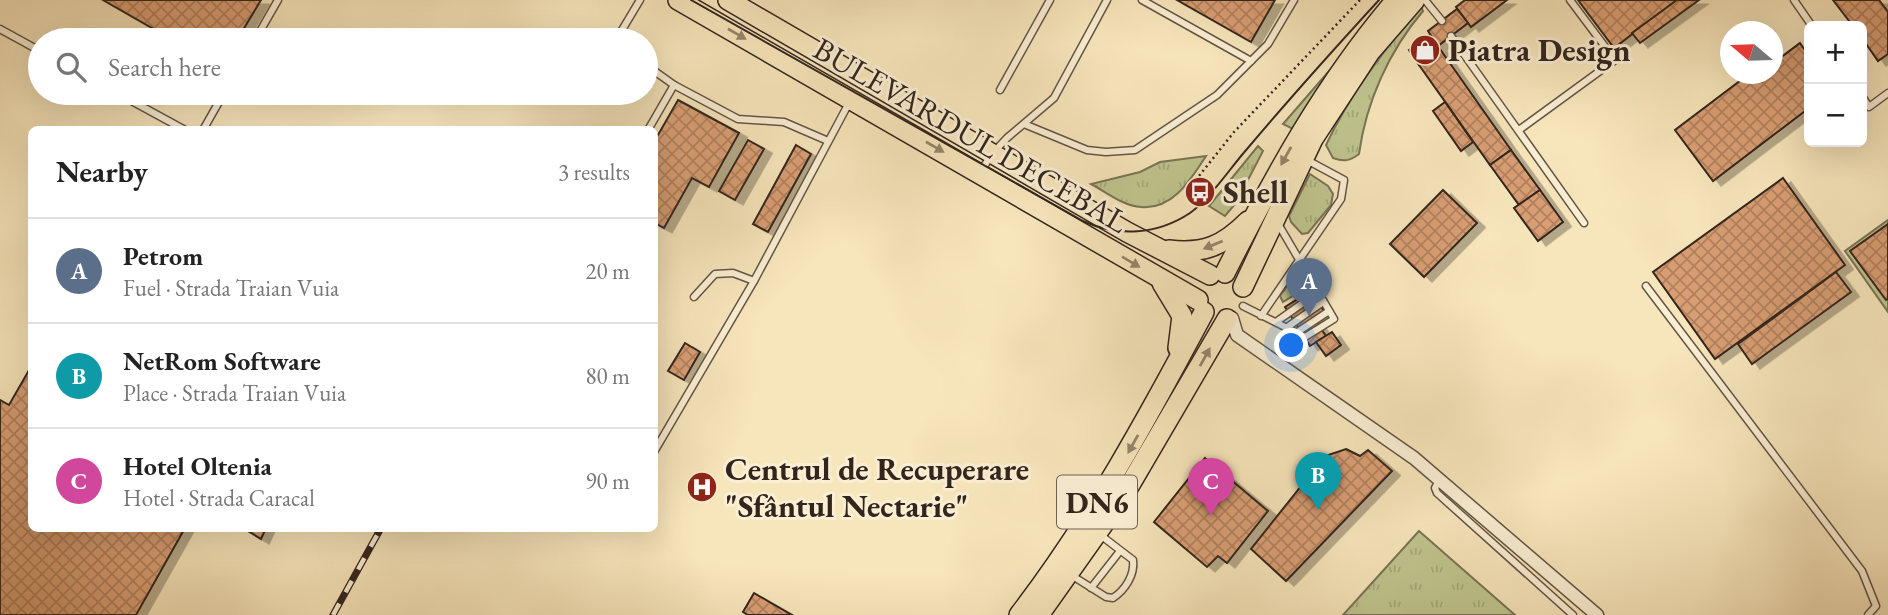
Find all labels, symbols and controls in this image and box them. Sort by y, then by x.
north arrow [1720,21,1783,84]
map controls [1804,21,1867,147]
button: + [1804,21,1867,84]
search box [28,28,658,105]
one-way arrow [727,28,747,40]
street label: BULEVARDUL DECEBAL [806,28,1136,243]
place label: Piatra Design [1448,29,1631,71]
shop icon: Piatra Design [1408,33,1442,67]
icon: search [52,48,90,86]
text: Search here [108,50,221,84]
button: − [1804,84,1867,147]
one-way arrow [925,141,944,153]
one-way arrow [1280,146,1292,165]
text: Nearby [56,152,148,191]
text: 3 results [558,157,630,187]
place label: Shell [1223,171,1288,213]
bus stop icon: Shell [1183,175,1217,209]
text: Petrom [123,239,203,273]
one-way arrow [1203,240,1224,251]
text: A [71,256,87,286]
text: 20 m [585,256,630,286]
one-way arrow [1121,256,1140,269]
pin: A [1286,258,1332,316]
text: Fuel · Strada Traian Vuia [123,273,339,303]
your location [1274,328,1308,362]
text: NetRom Software [123,344,321,378]
one-way arrow [1199,348,1211,367]
text: B [72,361,86,391]
text: 80 m [585,361,630,391]
text: Place · Strada Traian Vuia [123,378,346,408]
one-way arrow [1127,434,1139,454]
place label: Centrul de Recuperare "Sfântul Nectarie" [725,448,1029,527]
text: Hotel Oltenia [123,449,272,483]
pin: B [1295,452,1341,510]
pin: C [1188,458,1234,516]
text: C [71,466,87,496]
text: 90 m [585,466,630,496]
hospital icon: Centrul de Recuperare "Sfântul Nectarie" [685,470,719,504]
road number: DN6 [1057,475,1137,528]
text: Hotel · Strada Caracal [123,483,315,513]

